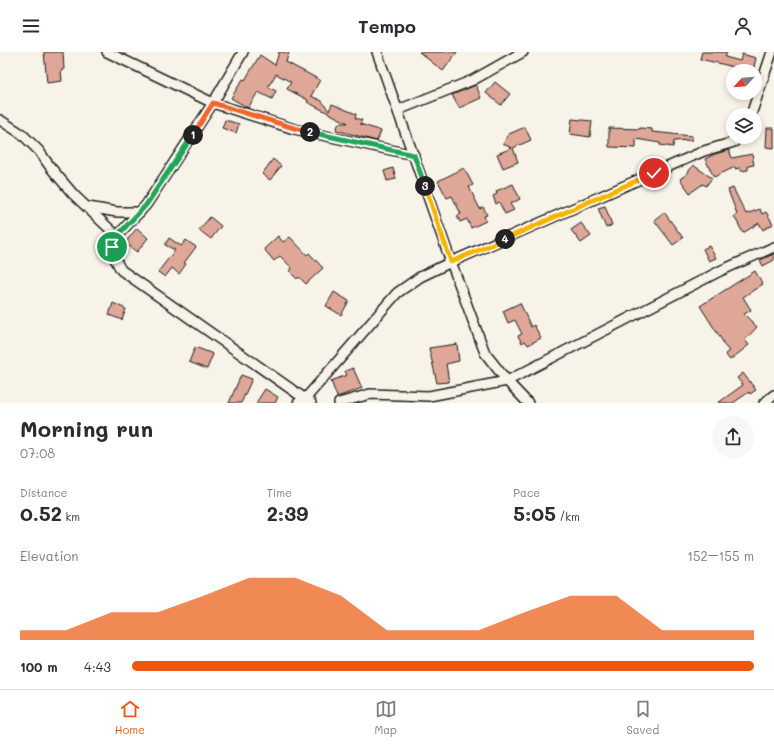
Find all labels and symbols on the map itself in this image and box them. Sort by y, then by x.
north arrow [726,64,762,100]
pin: 2 [300,122,320,142]
pin: 1 [183,125,203,145]
pin [637,156,671,190]
pin: 3 [415,176,435,196]
pin: 4 [495,229,515,249]
pin [95,230,129,264]

